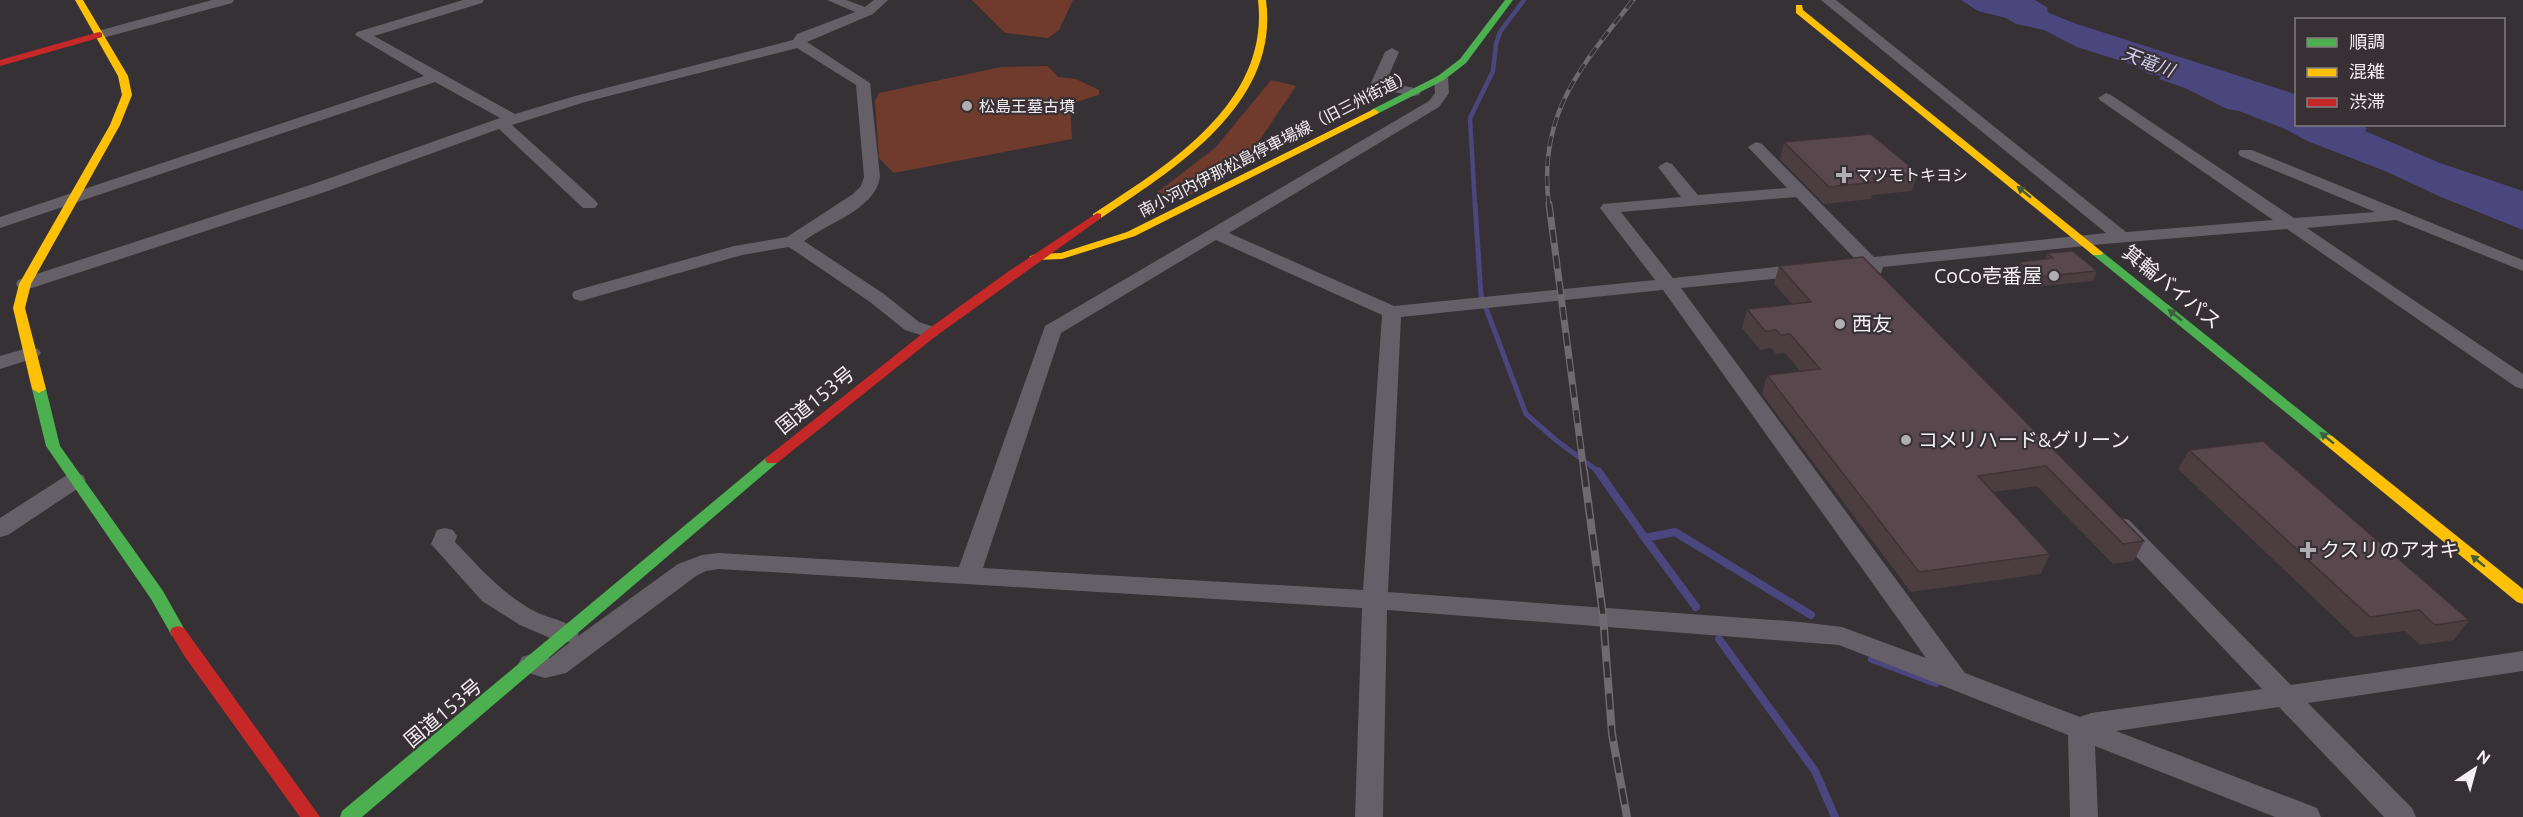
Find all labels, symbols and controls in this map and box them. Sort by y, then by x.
legend [2295,18,2505,126]
text: 順調 [2349,31,2385,51]
water label: 天竜川 [2120,42,2179,81]
text: 混雑 [2349,61,2385,81]
street label: 南小河内伊那松島停車場線（旧三州街道） [1135,66,1415,220]
text: 渋滞 [2349,91,2385,111]
place label: 松島王墓古墳 [979,97,1075,115]
marker: 松島王墓古墳 [960,99,974,113]
place label: マツモトキヨシ [1856,166,1968,184]
marker: マツモトキヨシ [1837,168,1851,182]
one-way arrow [2016,186,2031,199]
street label: 箕輪バイパス [2119,240,2226,333]
place label: CoCo壱番屋 [1934,264,2042,287]
marker: CoCo壱番屋 [2047,269,2061,283]
one-way arrow [2167,308,2183,321]
place label: 西友 [1852,312,1892,335]
marker: 西友 [1833,317,1847,331]
street label: 国道153号 [771,361,858,438]
place label: コメリハード&グリーン [1918,428,2130,451]
one-way arrow [2319,432,2334,444]
marker: コメリハード&グリーン [1899,433,1913,447]
place label: クスリのアオキ [2320,538,2459,561]
marker: クスリのアオキ [2301,543,2315,557]
one-way arrow [2471,555,2486,568]
street label: 国道153号 [399,674,486,752]
north arrow [2445,739,2505,799]
text: N [2474,746,2494,768]

